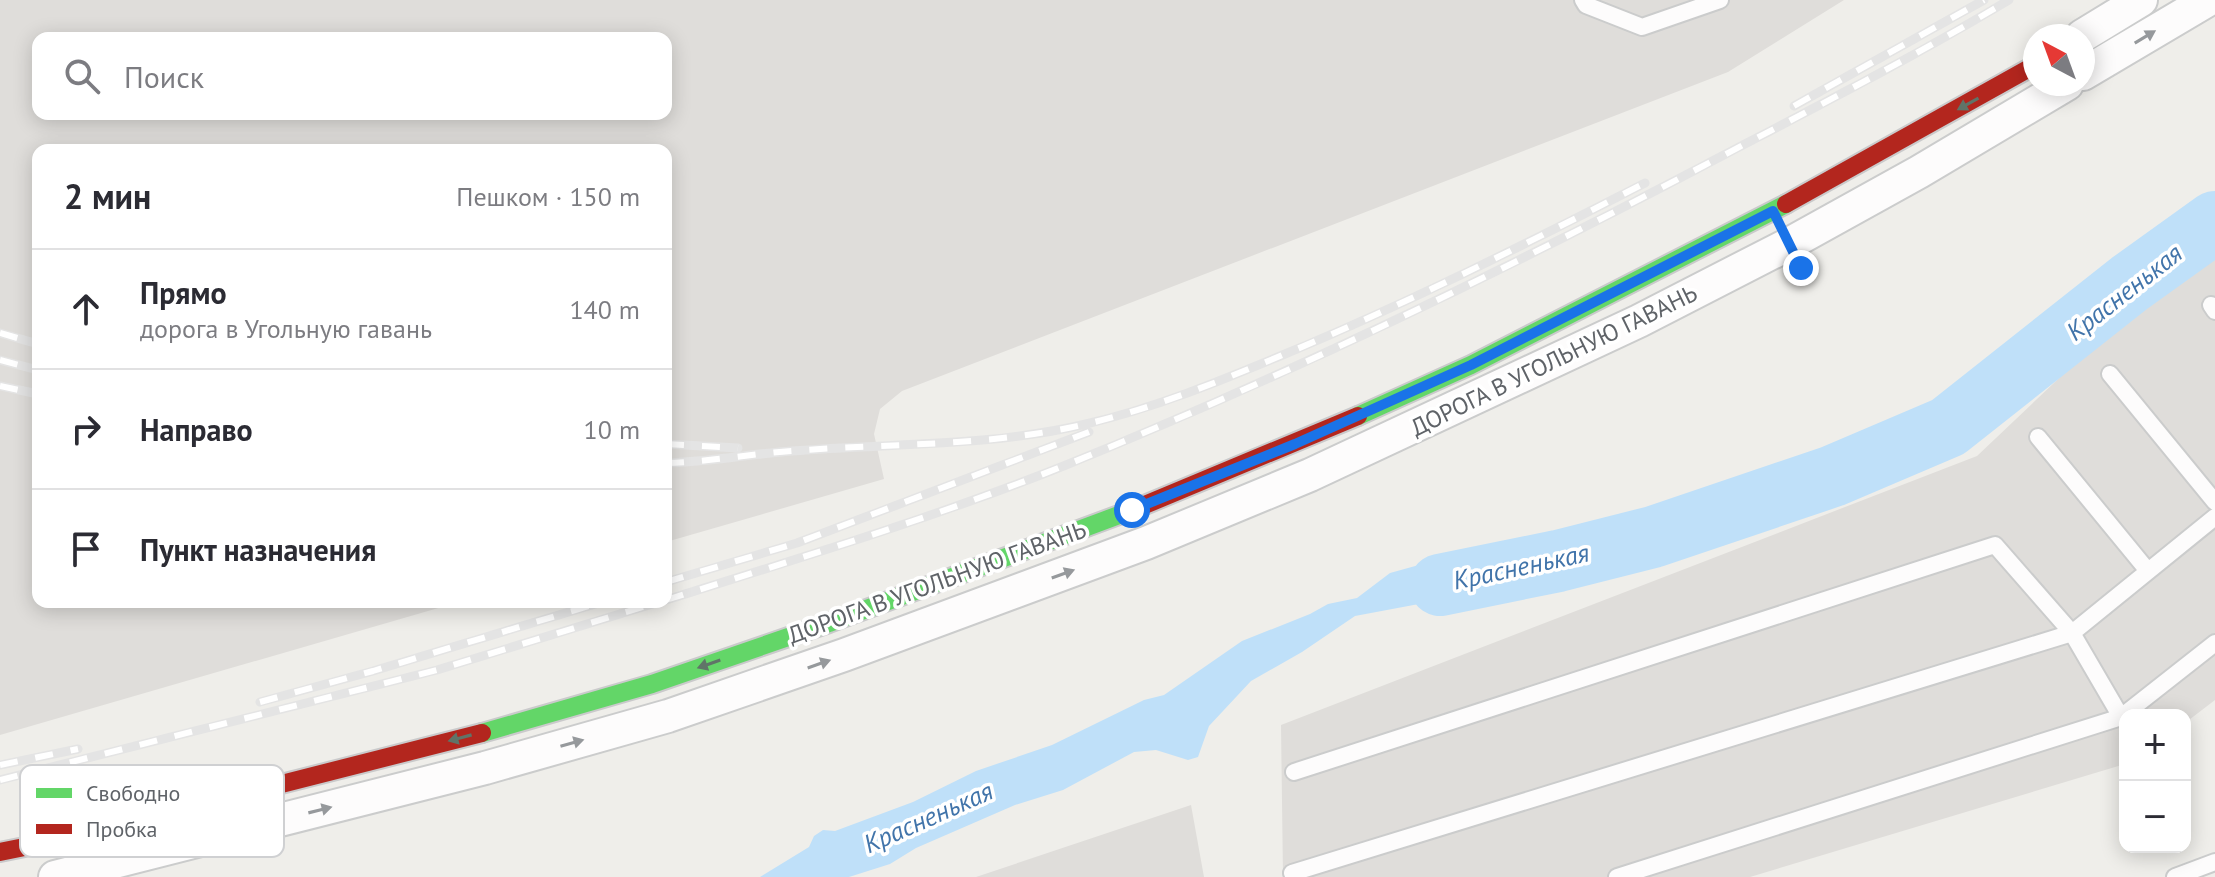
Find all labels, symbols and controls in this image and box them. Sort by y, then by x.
north arrow [2023,24,2095,96]
one-way arrow [2134,30,2157,44]
search box [32,32,672,120]
icon: search [60,54,104,98]
text: Поиск [124,57,204,96]
one-way arrow [1957,97,1979,111]
text: 2 мин [64,174,151,218]
text: Пешком · 150 m [456,180,640,213]
water label: Красненькая [2059,236,2189,348]
route end [1783,250,1819,286]
text: Прямо [140,273,227,312]
street label: ДОРОГА В УГОЛЬНУЮ ГАВАНЬ [1406,277,1702,443]
icon: ahead [64,287,108,331]
text: 140 m [569,293,640,326]
text: дорога в Угольную гавань [140,312,432,345]
icon: right [64,407,108,451]
text: Направо [140,410,253,449]
text: 10 m [584,413,640,446]
route start [1114,492,1150,528]
street label: ДОРОГА В УГОЛЬНУЮ ГАВАНЬ [784,514,1090,650]
icon: arrive [64,527,108,571]
text: Пункт назначения [140,530,376,569]
water label: Красненькая [1450,535,1592,597]
one-way arrow [1051,567,1075,580]
one-way arrow [807,657,831,669]
one-way arrow [697,659,721,671]
map controls [2119,709,2191,853]
button: + [2119,709,2191,781]
one-way arrow [448,733,473,745]
one-way arrow [560,736,584,749]
legend [20,765,284,857]
water label: Красненькая [858,774,998,860]
text: Свободно [86,779,180,807]
button: − [2119,781,2191,853]
one-way arrow [308,803,333,815]
text: Пробка [86,815,157,843]

